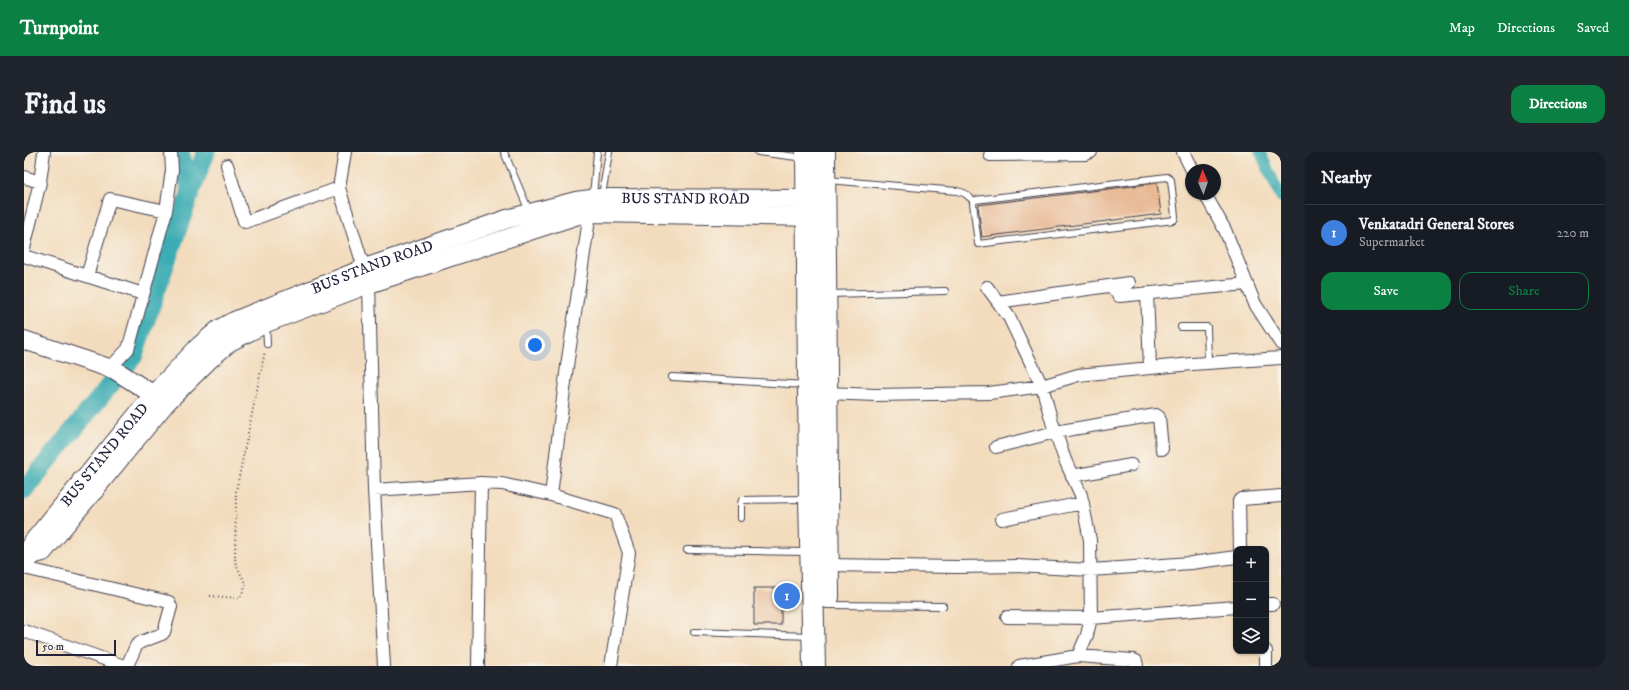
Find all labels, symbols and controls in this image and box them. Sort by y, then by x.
text: Turnpoint [20,17,99,40]
text: Map [1449,19,1475,37]
text: Directions [1497,19,1555,37]
text: Saved [1577,19,1609,37]
button: Directions [1511,85,1605,123]
text: Find us [24,87,106,122]
north arrow [1185,164,1221,200]
text: Nearby [1321,167,1371,189]
street label: BUS STAND ROAD [621,189,750,209]
text: Venkatadri General Stores [1359,215,1514,234]
text: 1 [1332,225,1336,241]
text: 220 m [1557,225,1589,241]
text: Supermarket [1359,234,1425,250]
street label: BUS STAND ROAD [309,236,436,299]
button: Save [1321,272,1451,310]
button: Share [1459,272,1589,310]
your location [525,335,545,355]
street label: BUS STAND ROAD [57,399,153,511]
map controls [1233,546,1269,654]
button: + [1233,546,1269,582]
pin: 1 [774,581,800,611]
button: − [1233,582,1269,618]
button: layers [1233,618,1269,654]
scale bar [36,638,116,657]
text: 50 m [42,640,64,654]

